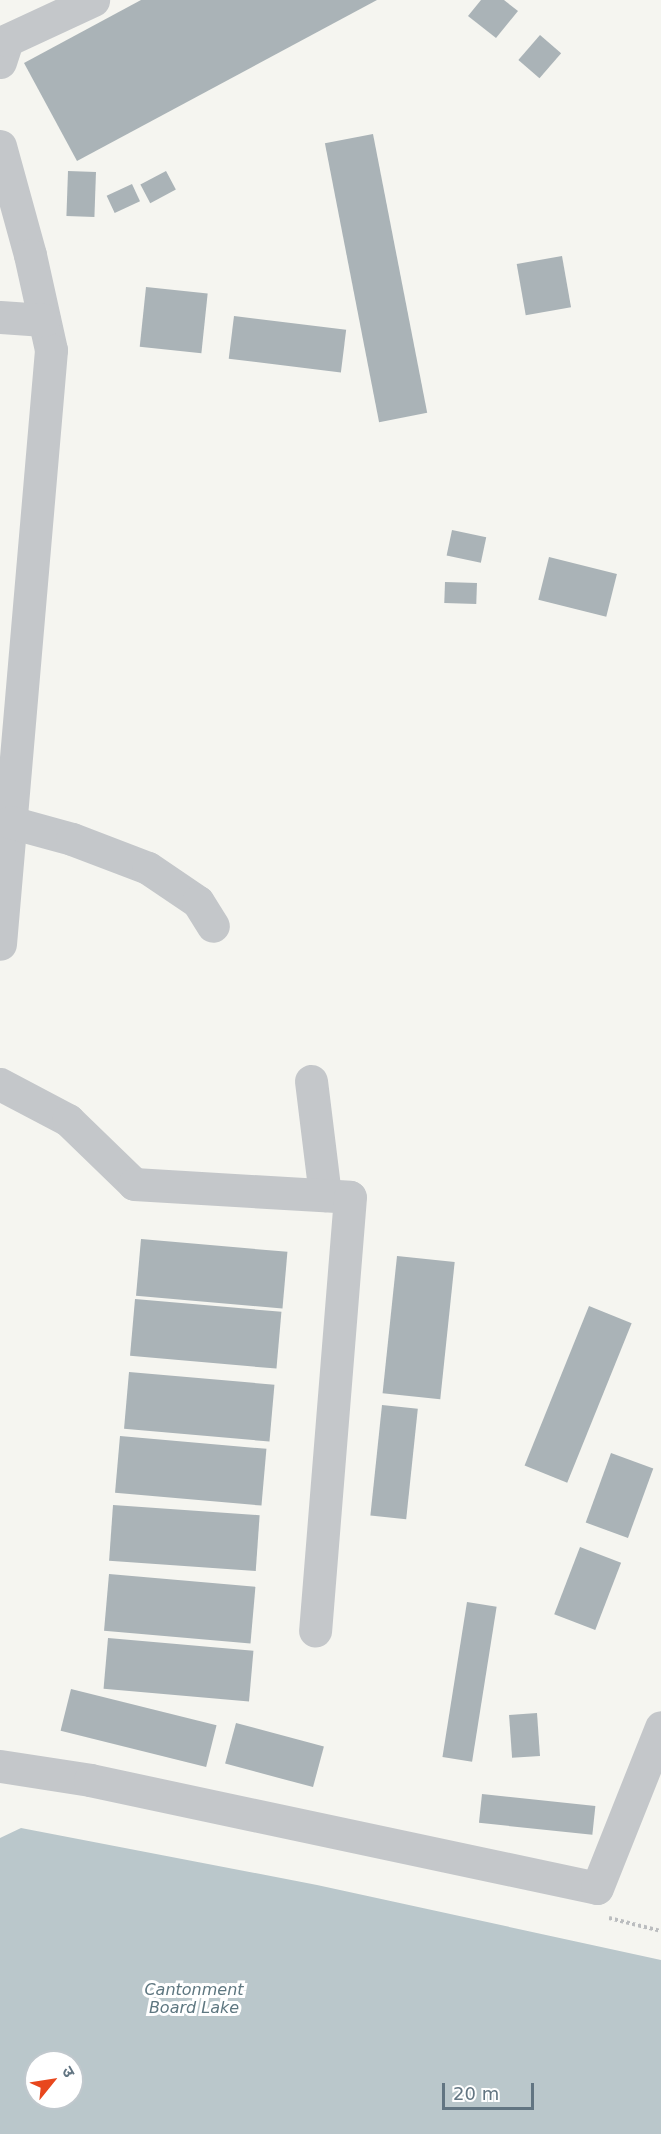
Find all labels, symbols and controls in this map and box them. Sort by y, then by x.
water label: Cantonment Board Lake [144,1980,244,2018]
north arrow [24,2050,84,2110]
text: उ [58,2063,79,2081]
scale bar [445,2071,536,2109]
text: 20 m [453,2083,499,2104]

